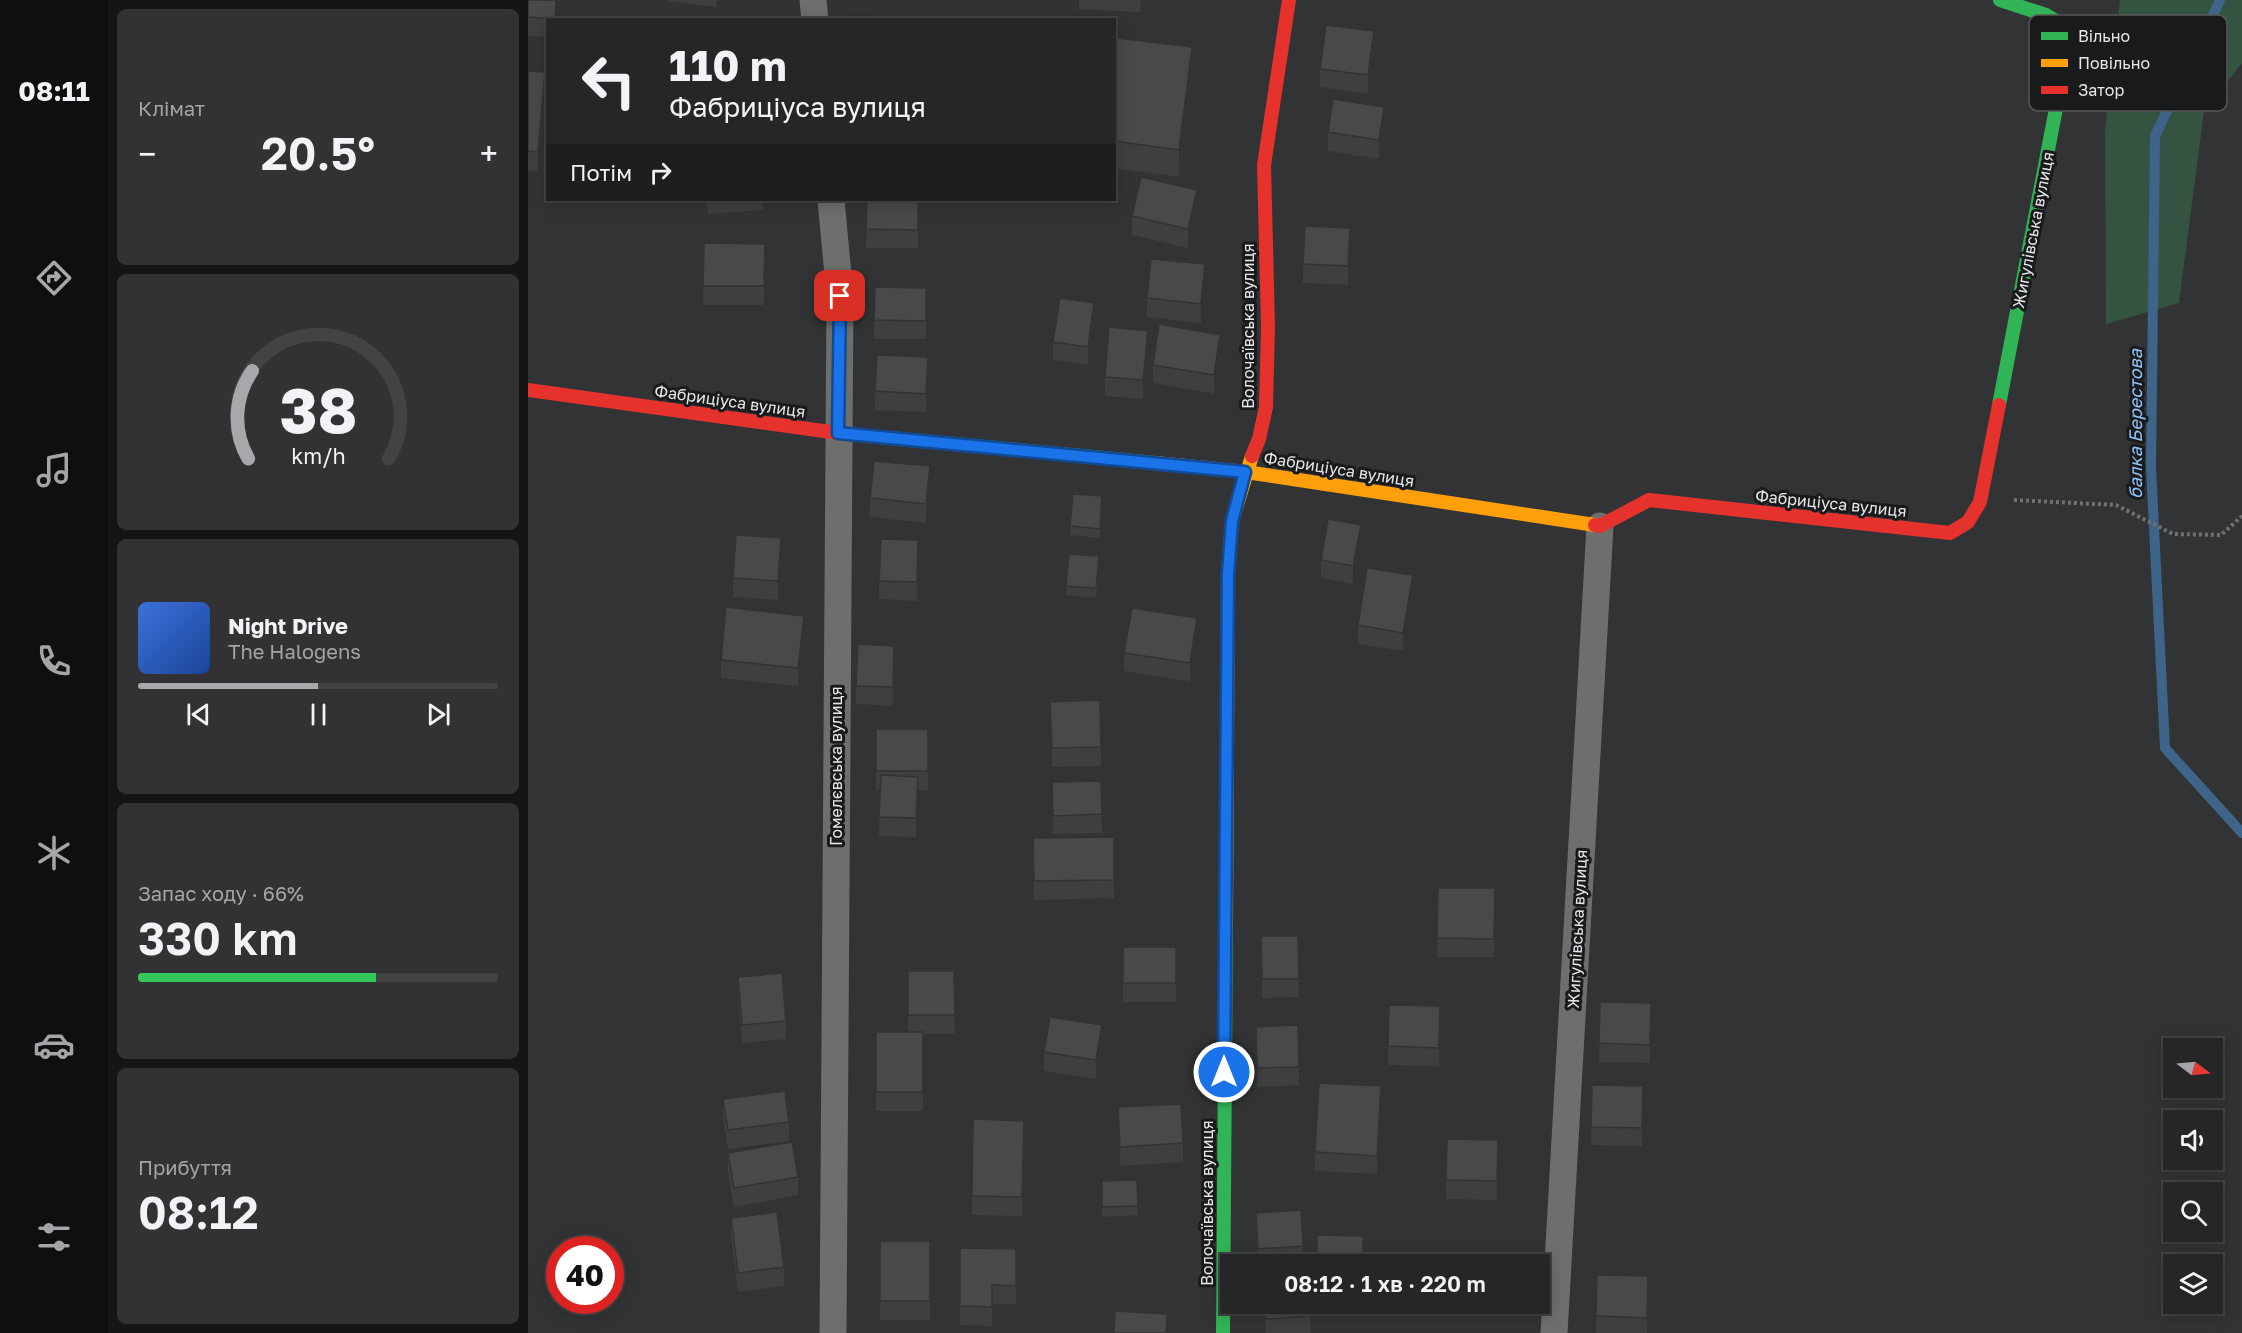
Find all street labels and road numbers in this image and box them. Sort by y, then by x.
street label: Жигулівська вулиця [2008,150,2058,310]
street label: Волочаївська вулиця [1238,243,1258,409]
street label: Фабриціуса вулиця [653,381,807,421]
street label: Фабриціуса вулиця [1262,447,1416,491]
street label: Фабриціуса вулиця [1754,485,1908,521]
street label: Гомелєвська вулиця [826,686,846,846]
street label: Жигулівська вулиця [1563,849,1591,1009]
street label: Волочаївська вулиця [1197,1120,1217,1286]

